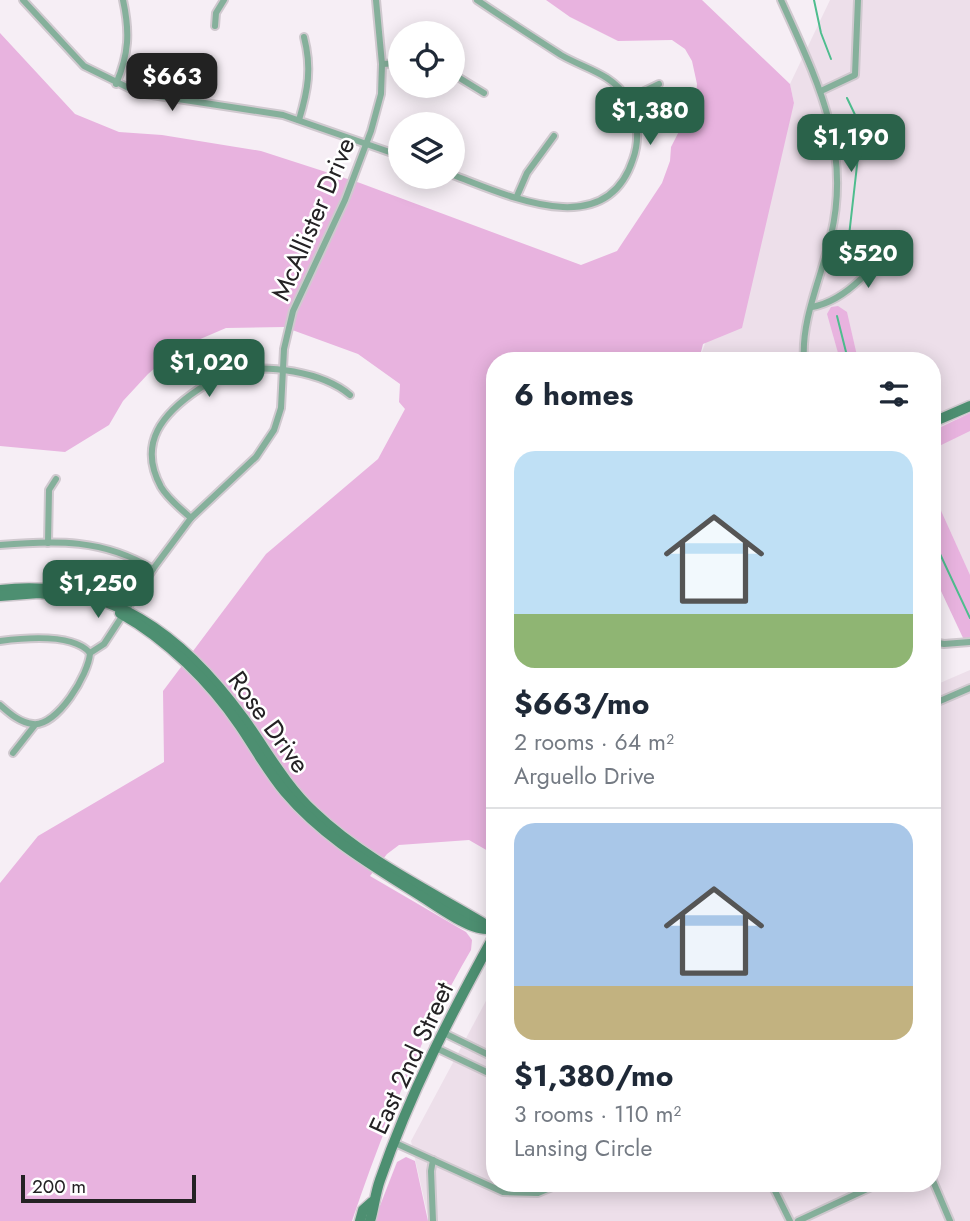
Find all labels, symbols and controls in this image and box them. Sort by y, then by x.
map controls [388,21,465,189]
button: locate [388,21,465,98]
pin: $663 [131,54,213,113]
text: $663 [142,59,202,93]
pin: $1,380 [593,88,707,147]
text: $1,380 [611,93,689,127]
button: layers [388,112,465,189]
pin: $1,190 [794,114,908,174]
text: $1,190 [813,120,889,154]
street label: McAllister Drive [262,131,364,307]
pin: $520 [827,230,909,290]
text: $520 [838,236,898,270]
pin: $1,020 [152,340,266,399]
text: $1,020 [169,345,249,379]
text: 6 homes [514,373,633,416]
icon: filters [875,375,913,413]
icon: home [651,496,777,622]
pin: $1,250 [41,560,155,620]
text: $1,250 [59,566,137,600]
street label: Rose Drive [219,663,319,781]
text: $663/mo [514,682,649,725]
text: 2 rooms · 64 m² [514,725,674,759]
text: Arguello Drive [514,759,655,793]
icon: home [651,868,777,994]
street label: East 2nd Street [359,975,463,1141]
text: $1,380/mo [514,1054,673,1097]
text: 3 rooms · 110 m² [514,1097,681,1131]
text: Lansing Circle [514,1131,652,1165]
scale bar [21,1172,196,1204]
text: 200 m [32,1173,86,1200]

